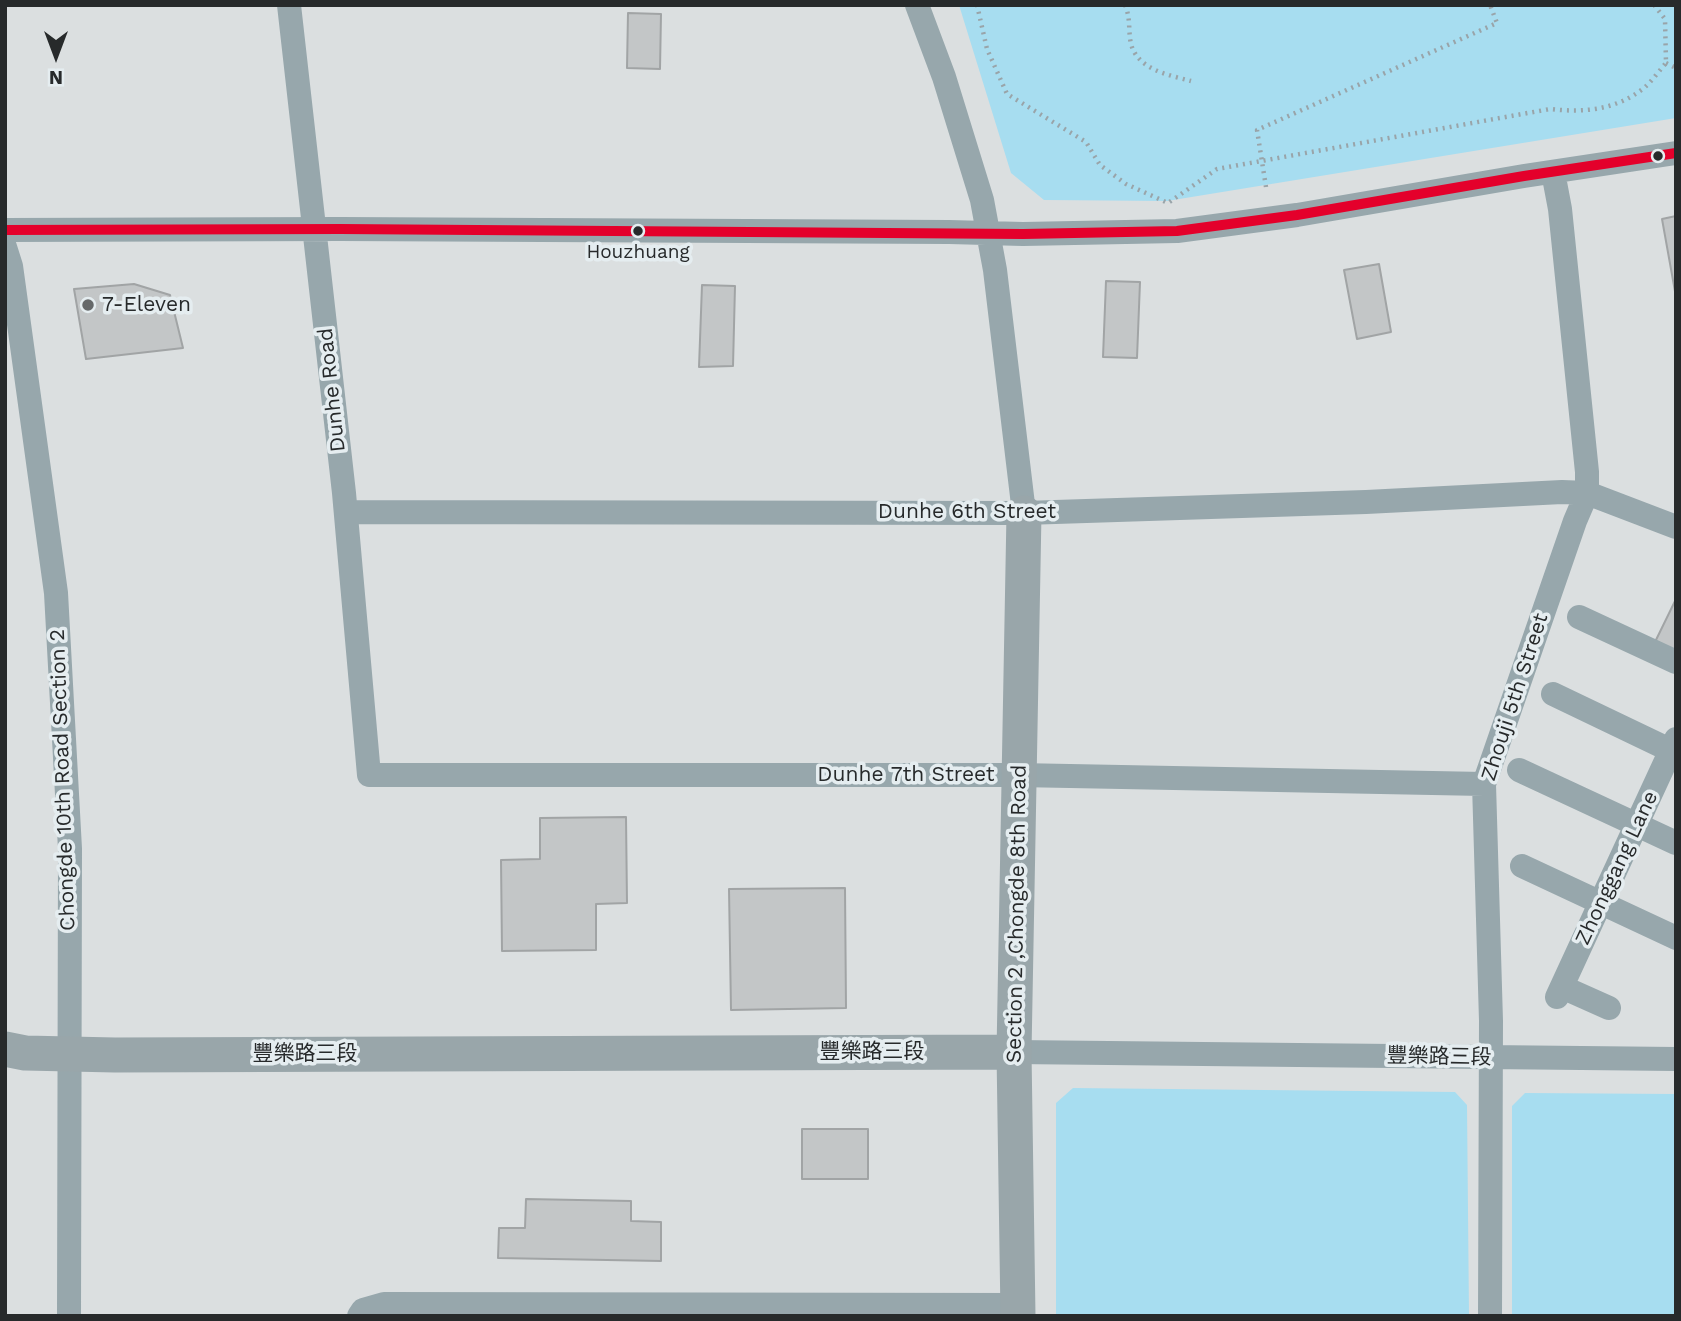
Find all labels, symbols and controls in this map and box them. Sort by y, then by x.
north arrow [21,21,91,91]
text: N [49,66,63,89]
unlabelled marker [1651,149,1665,163]
marker: Houzhuang [631,224,645,238]
place label: Houzhuang [586,241,690,263]
place label: 7-Eleven [102,292,191,318]
marker: 7-Eleven [80,297,96,313]
street label: Dunhe Road [313,327,351,453]
street label: Dunhe 6th Street [878,499,1056,525]
street label: Zhouji 5th Street [1476,610,1554,784]
street label: Chongde 10th Road Section 2 [45,629,81,931]
street label: Dunhe 7th Street [817,762,995,788]
street label: Section 2 ,Chongde 8th Road [1002,765,1032,1063]
street label: Zhonggang Lane [1570,787,1664,949]
street label: 豐樂路三段 [820,1039,924,1065]
street label: 豐樂路三段 [253,1041,357,1067]
street label: 豐樂路三段 [1386,1043,1492,1071]

